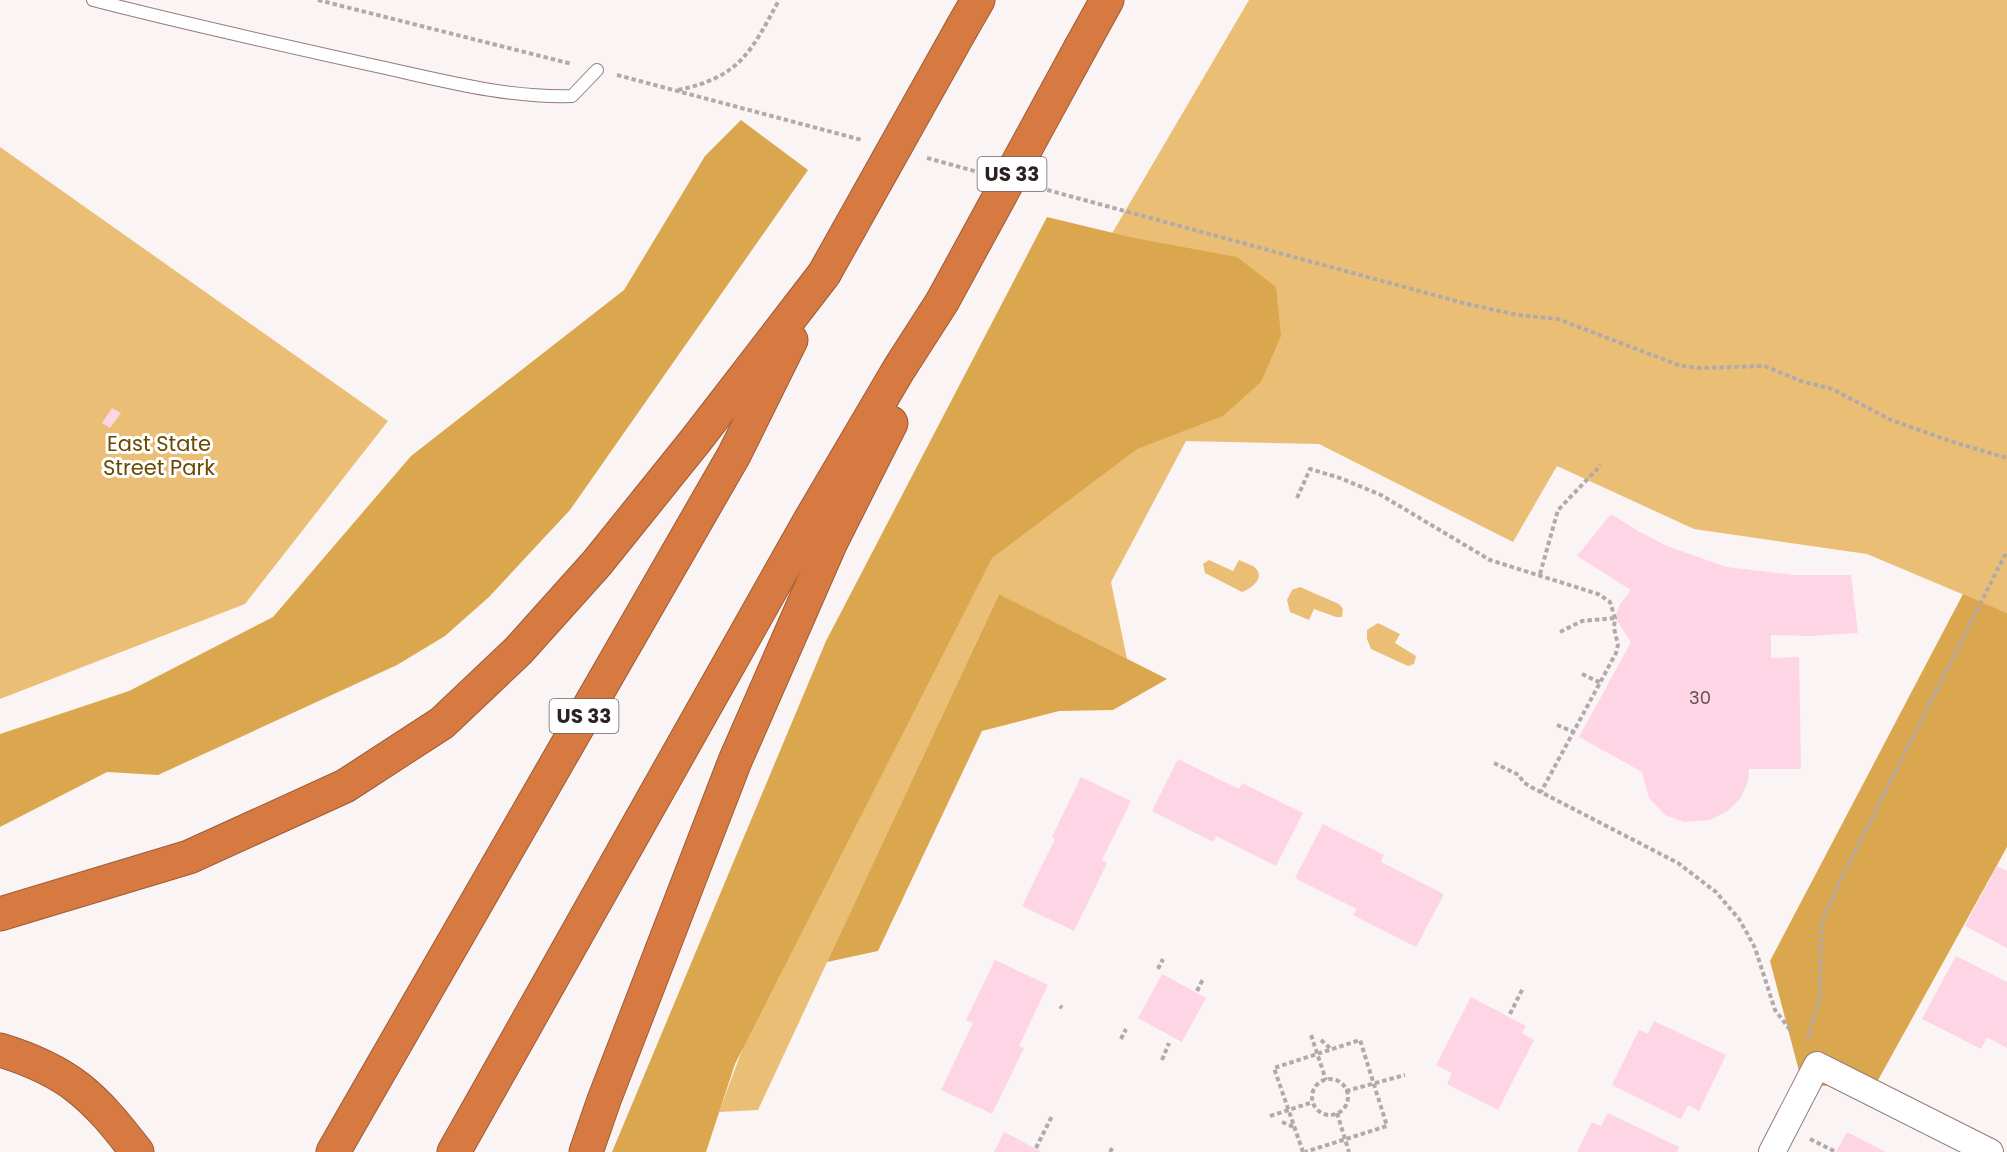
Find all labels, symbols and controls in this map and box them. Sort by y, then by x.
road number: US 33 [978,157,1046,191]
park label: East State Street Park [103,429,215,482]
house number: 30 [1689,685,1711,710]
road number: US 33 [550,699,618,733]

